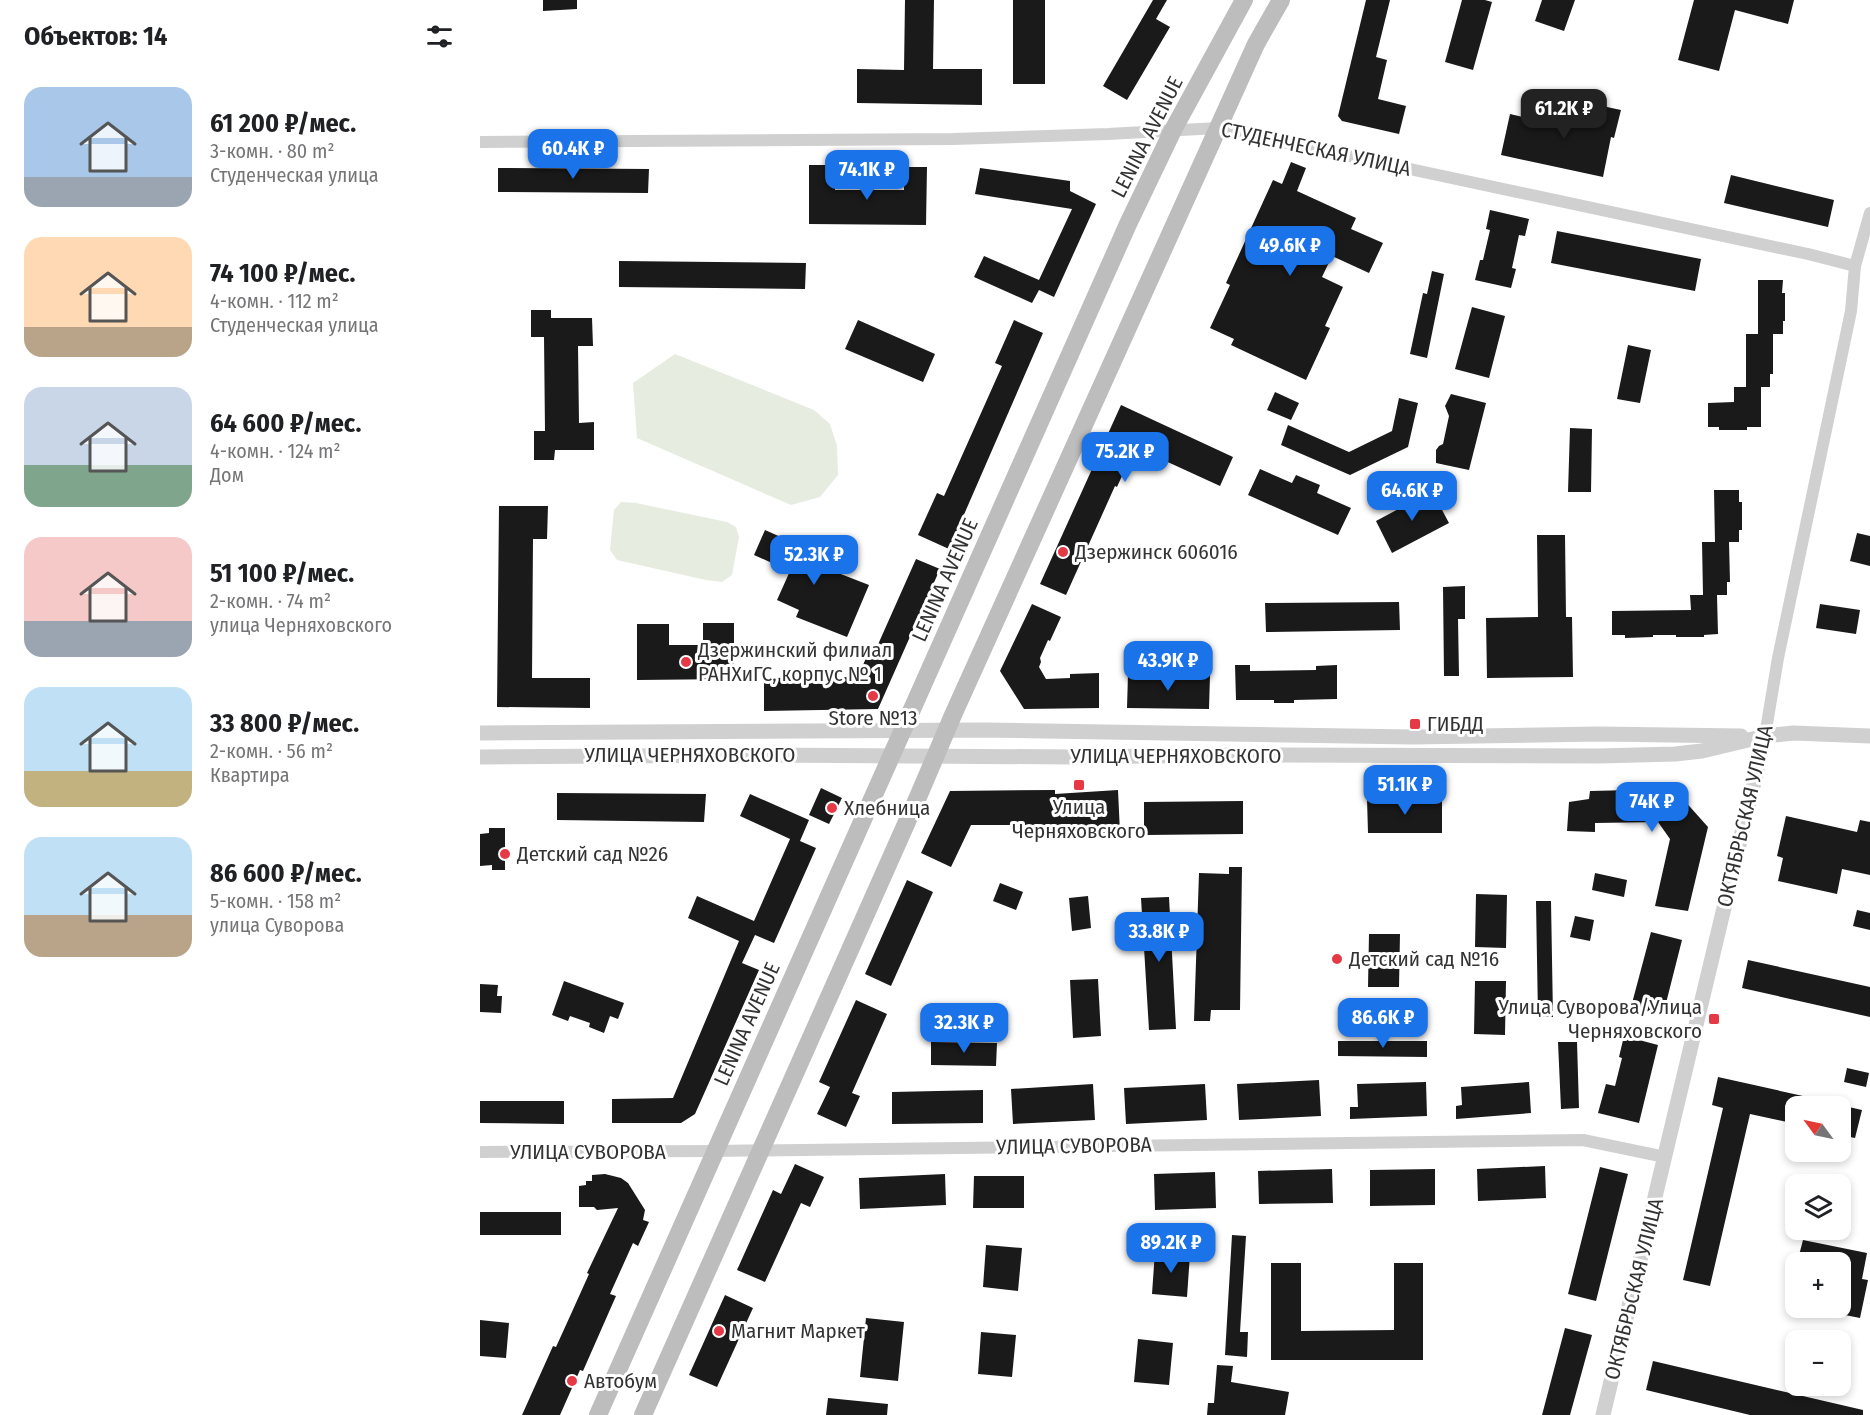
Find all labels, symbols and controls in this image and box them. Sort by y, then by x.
icon: filters [423,20,456,53]
text: Объектов: 14 [24,21,167,52]
street label: LENINA AVENUE [1105,72,1189,202]
pin: 61.2K ₽ [1509,89,1619,140]
text: 61.2K ₽ [1535,96,1593,120]
text: 61 200 ₽/мес. [210,108,356,139]
icon: home [72,111,144,183]
street label: СТУДЕНЧЕСКАЯ УЛИЦА [1219,116,1413,182]
pin: 60.4K ₽ [518,129,628,180]
text: 60.4K ₽ [542,136,604,160]
text: 3-комн. · 80 m² [210,139,334,163]
pin: 74.1K ₽ [812,150,922,201]
text: 74.1K ₽ [839,157,895,181]
text: Студенческая улица [210,163,378,187]
pin: 49.6K ₽ [1235,226,1345,277]
text: 49.6K ₽ [1259,233,1321,257]
text: 74 100 ₽/мес. [210,258,355,289]
icon: home [72,261,144,333]
text: 4-комн. · 112 m² [210,289,339,313]
text: Студенческая улица [210,313,378,337]
text: 64 600 ₽/мес. [210,408,361,439]
icon: home [72,411,144,483]
pin: 75.2K ₽ [1070,432,1180,483]
text: 4-комн. · 124 m² [210,439,341,463]
text: 75.2K ₽ [1096,439,1154,463]
text: Дом [210,463,244,487]
pin: 64.6K ₽ [1357,471,1467,522]
text: 64.6K ₽ [1381,478,1443,502]
street label: LENINA AVENUE [906,514,984,646]
pin: 52.3K ₽ [759,535,869,586]
place label: Дзержинск 606016 [1074,539,1238,565]
text: 52.3K ₽ [784,542,844,566]
marker: Дзержинск 606016 [1056,545,1070,559]
text: 51 100 ₽/мес. [210,558,354,589]
icon: home [72,561,144,633]
text: 2-комн. · 74 m² [210,589,331,613]
text: улица Черняховского [210,613,392,637]
place label: Дзержинский филиал РАНХиГС, корпус № 1 [697,637,892,687]
pin: 43.9K ₽ [1113,641,1223,692]
text: 43.9K ₽ [1138,648,1198,672]
marker: Дзержинский филиал РАНХиГС, корпус № 1 [679,655,693,669]
marker: Store №13 [866,689,880,703]
place label: Store №13 [829,705,917,731]
text: 33 800 ₽/мес. [210,708,359,739]
icon: home [72,711,144,783]
place label: ГИБДД [1427,711,1484,737]
marker: ГИБДД [1408,717,1422,731]
street label: ОКТЯБРЬСКАЯ УЛИЦА [1711,722,1779,910]
text: 2-комн. · 56 m² [210,739,333,763]
street label: УЛИЦА ЧЕРНЯХОВСКОГО [583,742,796,768]
street label: УЛИЦА ЧЕРНЯХОВСКОГО [1069,743,1282,769]
text: Квартира [210,763,290,787]
pin: 51.1K ₽ [1350,765,1460,816]
text: 51.1K ₽ [1378,772,1432,796]
marker: Улица Черняховского [1072,778,1086,792]
pin: 74K ₽ [1610,782,1694,833]
text: 74K ₽ [1630,789,1674,813]
place label: Улица Черняховского [1012,794,1146,844]
place label: Хлебница [844,795,930,821]
marker: Хлебница [825,801,839,815]
place label: Детский сад №26 [516,841,668,867]
marker: Детский сад №26 [498,847,512,861]
text: 86 600 ₽/мес. [210,858,362,889]
icon: home [72,861,144,933]
text: 5-комн. · 158 m² [210,889,341,913]
pin: 33.8K ₽ [1104,912,1214,963]
text: улица Суворова [210,913,344,937]
text: 33.8K ₽ [1129,919,1189,943]
place label: Детский сад №16 [1348,946,1499,972]
marker: Детский сад №16 [1330,952,1344,966]
street label: LENINA AVENUE [708,958,786,1090]
place label: Улица Суворова/Улица Черняховского [1498,994,1702,1044]
pin: 86.6K ₽ [1328,998,1438,1049]
pin: 32.3K ₽ [909,1003,1019,1054]
text: 86.6K ₽ [1352,1005,1414,1029]
text: 32.3K ₽ [934,1010,994,1034]
marker: Улица Суворова/Улица Черняховского [1707,1012,1721,1026]
north arrow [1785,1096,1851,1162]
map controls [1785,1096,1851,1396]
street label: УЛИЦА СУВОРОВА [995,1132,1152,1160]
street label: УЛИЦА СУВОРОВА [509,1139,666,1165]
button: layers [1785,1174,1851,1240]
street label: ОКТЯБРЬСКАЯ УЛИЦА [1599,1196,1669,1382]
pin: 89.2K ₽ [1116,1223,1226,1274]
text: 89.2K ₽ [1140,1230,1202,1254]
button: + [1785,1252,1851,1318]
place label: Магнит Маркет [731,1318,865,1344]
marker: Магнит Маркет [712,1324,726,1338]
button: − [1785,1330,1851,1396]
place label: Автобум [584,1368,657,1394]
marker: Автобум [565,1374,579,1388]

